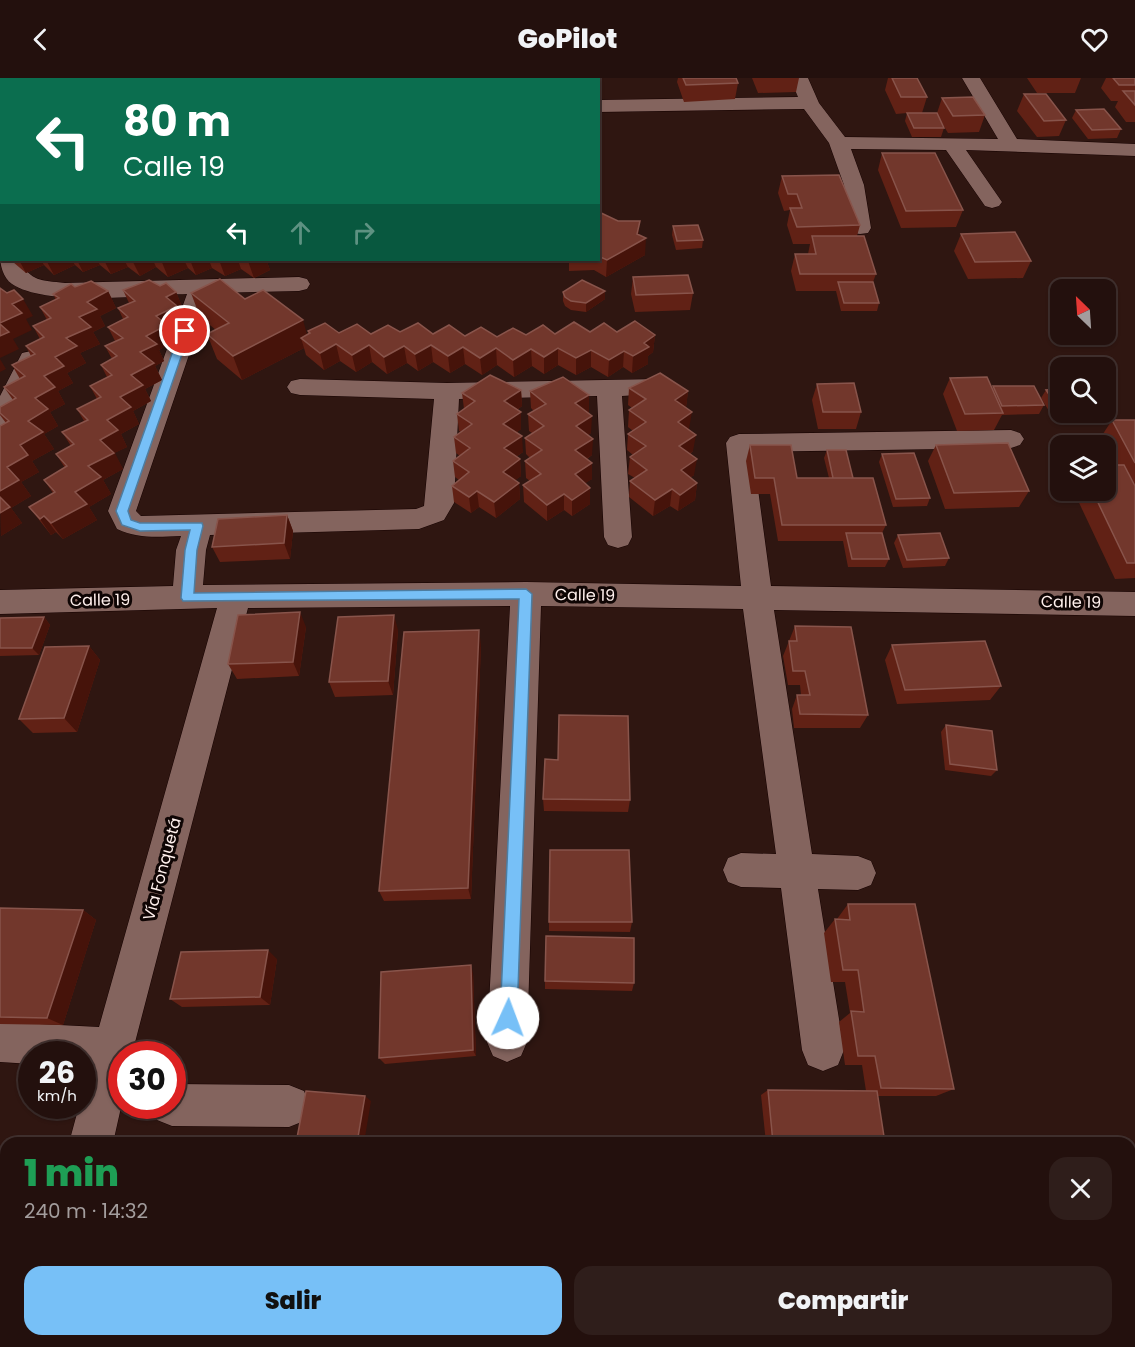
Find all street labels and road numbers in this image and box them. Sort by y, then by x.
street label: Calle 19 [555,583,615,607]
street label: Calle 19 [70,588,130,612]
street label: Calle 19 [1041,590,1101,614]
street label: Vía Fonquetá [137,815,187,923]

